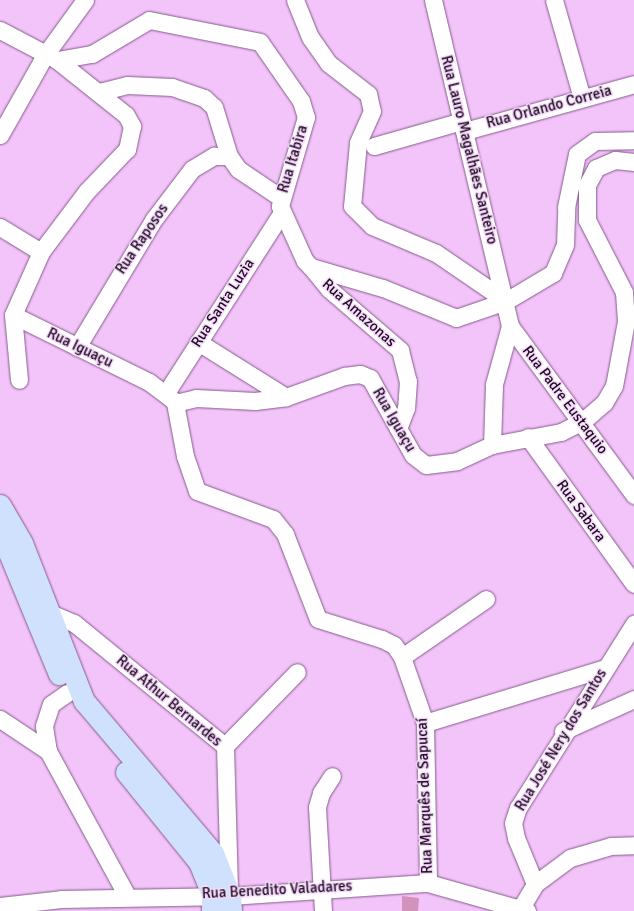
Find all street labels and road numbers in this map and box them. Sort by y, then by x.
street label: Rua Lauro Magalhães Santeiro [437,54,501,246]
street label: Rua Orlando Correia [484,82,614,132]
street label: Rua Itabira [274,123,312,195]
street label: Rua Raposos [112,200,172,278]
street label: Rua Santa Luzia [188,255,258,351]
street label: Rua Amazonas [318,275,400,351]
street label: Rua Iguaçu [44,324,116,372]
street label: Rua Padre Eustaquio [518,342,612,458]
street label: Rua Iguaçu [368,385,420,455]
street label: Rua Sabara [552,476,610,546]
street label: Rua Athur Bernardes [112,652,226,750]
street label: Rua José Nery dos Santos [511,666,611,814]
street label: Rua Marquês de Sapucaí [413,718,437,874]
street label: Rua Benedito Valadares [201,877,353,903]

